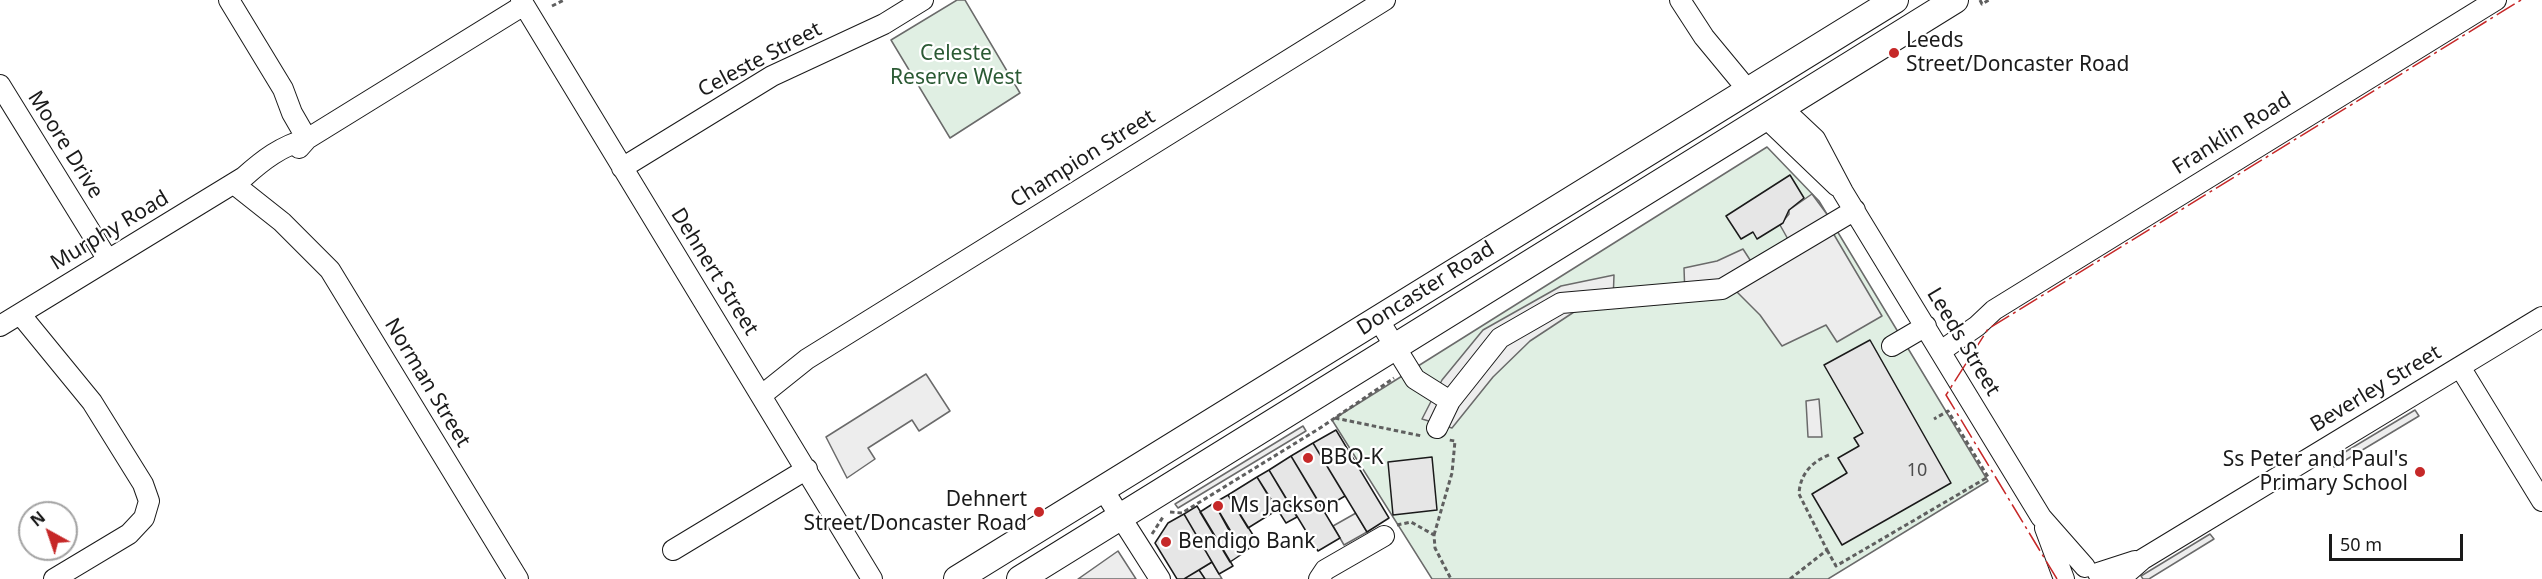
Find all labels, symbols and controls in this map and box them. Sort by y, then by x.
street label: Celeste Street [694,17,826,103]
place label: Leeds Street/Doncaster Road [1906,28,2129,78]
park label: Celeste Reserve West [890,41,1022,91]
marker: Leeds Street/Doncaster Road [1887,46,1901,60]
street label: Moore Drive [22,87,108,203]
street label: Franklin Road [2168,88,2296,180]
street label: Champion Street [1006,104,1160,214]
street label: Murphy Road [46,186,174,276]
street label: Dehnert Street [665,204,763,340]
street label: Doncaster Road [1353,237,1499,341]
street label: Leeds Street [1921,283,2005,401]
street label: Norman Street [379,314,475,452]
street label: Beverley Street [2306,340,2446,438]
place label: BBQ-K [1320,445,1383,471]
place label: Ss Peter and Paul's Primary School [2223,447,2408,497]
marker: BBQ-K [1301,451,1315,465]
house number: 10 [1907,460,1927,482]
marker: Ss Peter and Paul's Primary School [2413,465,2427,479]
place label: Dehnert Street/Doncaster Road [804,487,1027,537]
place label: Ms Jackson [1230,493,1339,519]
marker: Ms Jackson [1211,499,1225,513]
north arrow [18,501,78,561]
marker: Dehnert Street/Doncaster Road [1032,505,1046,519]
text: N [26,506,50,531]
scale bar [2332,522,2466,560]
place label: Bendigo Bank [1178,529,1316,555]
text: 50 m [2340,532,2382,556]
marker: Bendigo Bank [1159,535,1173,549]

